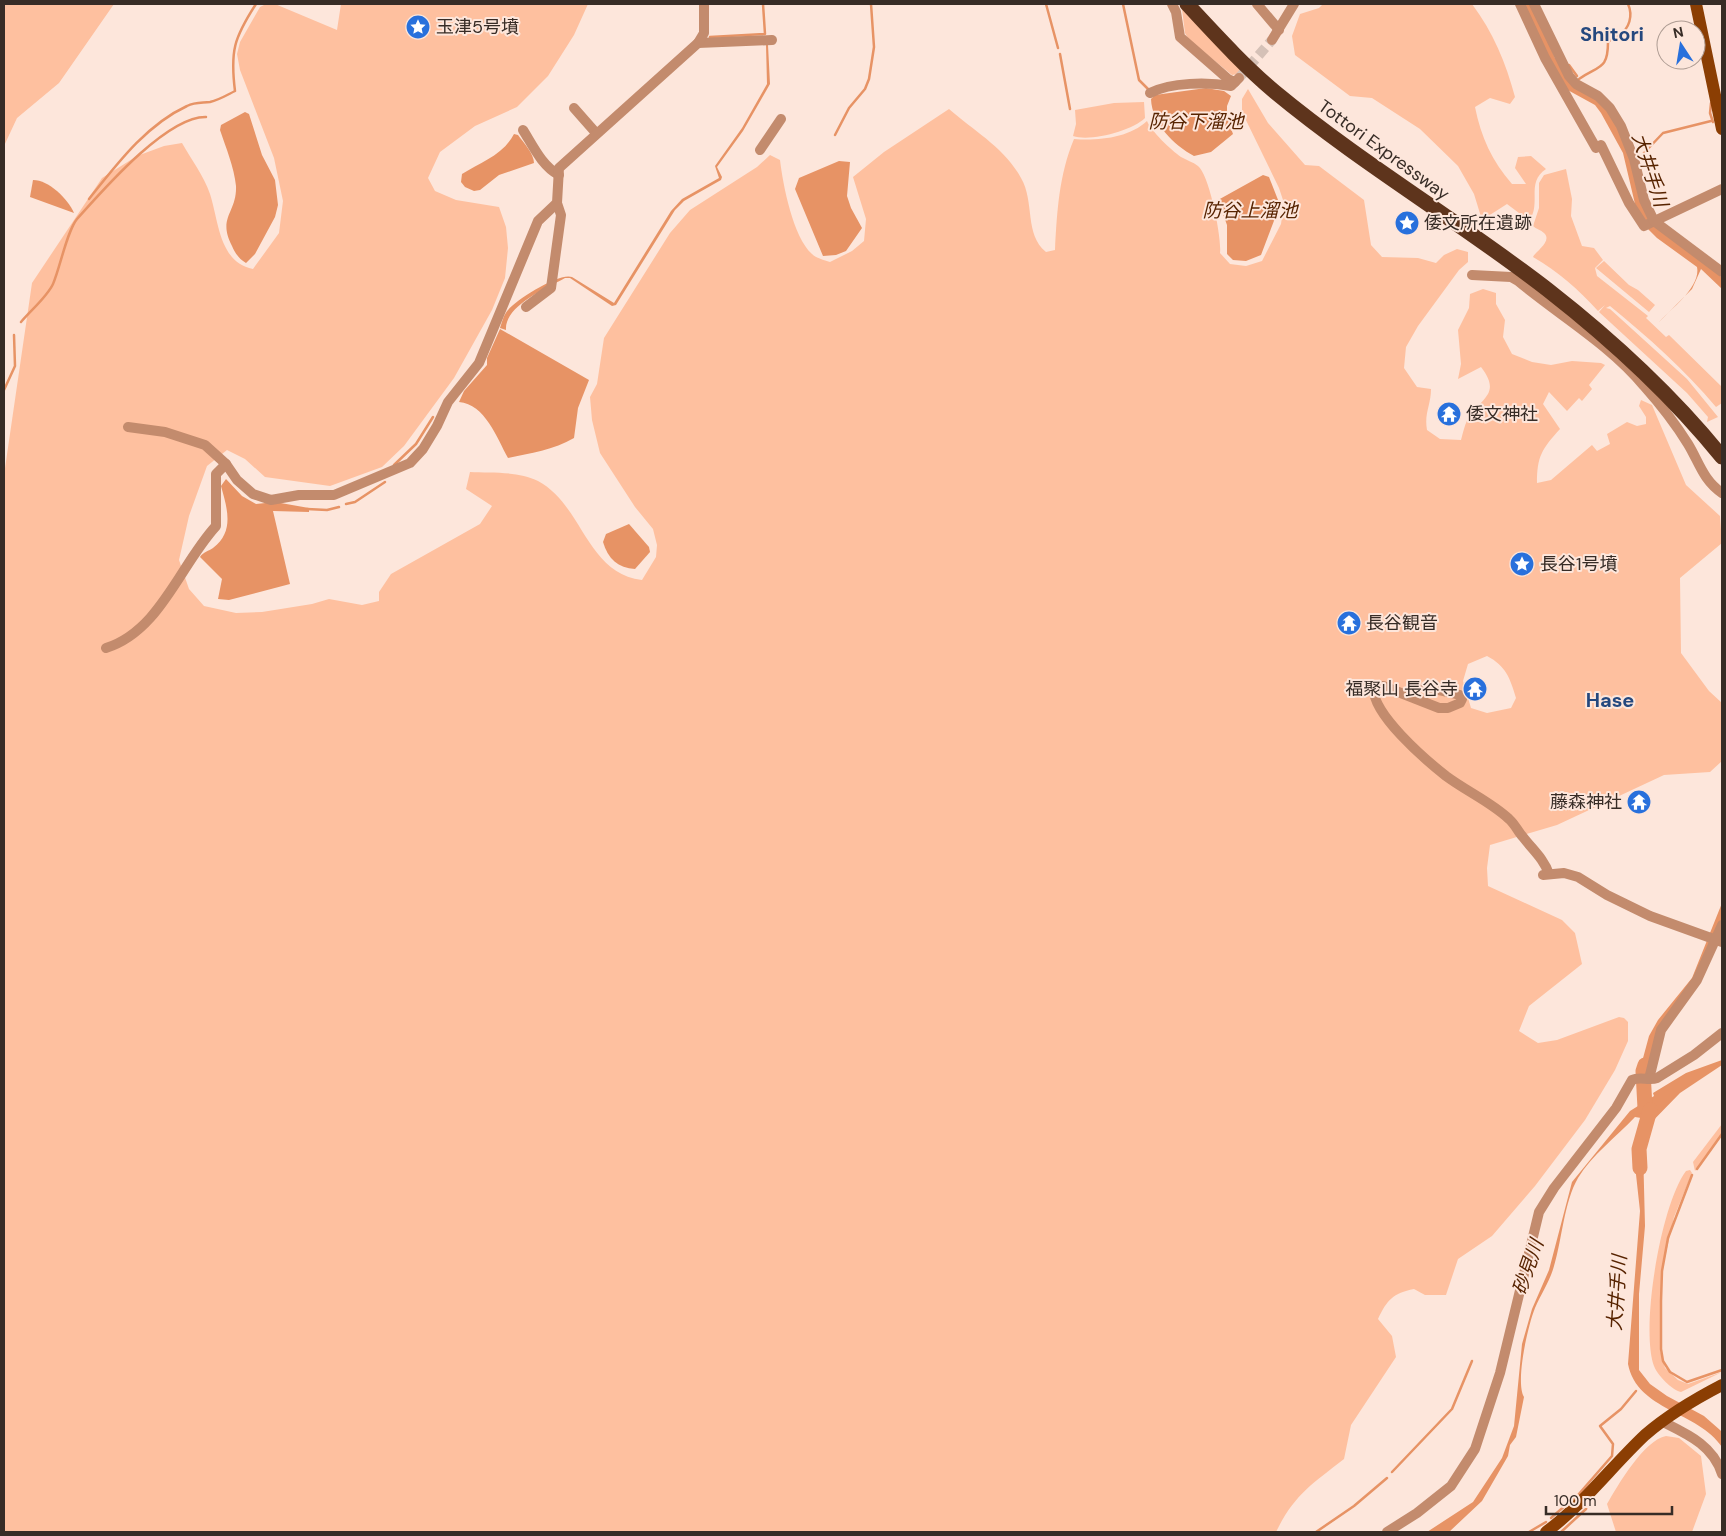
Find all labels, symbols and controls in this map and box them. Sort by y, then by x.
place icon: 玉津5号墳 [405,14,431,40]
place label: 玉津5号墳 [436,15,519,39]
north arrow [1656,20,1706,70]
district label: Shitori [1580,21,1644,47]
text: N [1671,22,1685,42]
street label: Tottori Expressway [1314,94,1454,206]
water label: 防谷下溜池 [1148,109,1245,134]
water label: 大井手川 [1626,130,1674,212]
water label: 防谷上溜池 [1202,198,1299,223]
place icon: 倭文所在遺跡 [1394,210,1420,236]
place label: 倭文所在遺跡 [1424,211,1532,235]
temple icon: 倭文神社 [1436,401,1462,427]
place label: 倭文神社 [1466,402,1538,426]
place icon: 長谷1号墳 [1509,551,1535,577]
place label: 長谷1号墳 [1540,552,1618,576]
temple icon: 長谷観音 [1336,610,1362,636]
place label: 長谷観音 [1366,611,1438,635]
temple icon: 福聚山 長谷寺 [1462,676,1488,702]
place label: 福聚山 長谷寺 [1345,677,1458,701]
district label: Hase [1586,687,1634,713]
temple icon: 藤森神社 [1626,789,1652,815]
place label: 藤森神社 [1550,790,1622,814]
water label: 砂見川 [1507,1234,1550,1298]
water label: 大井手川 [1602,1252,1632,1332]
scale bar [1546,1484,1672,1516]
text: 100 m [1554,1491,1597,1511]

